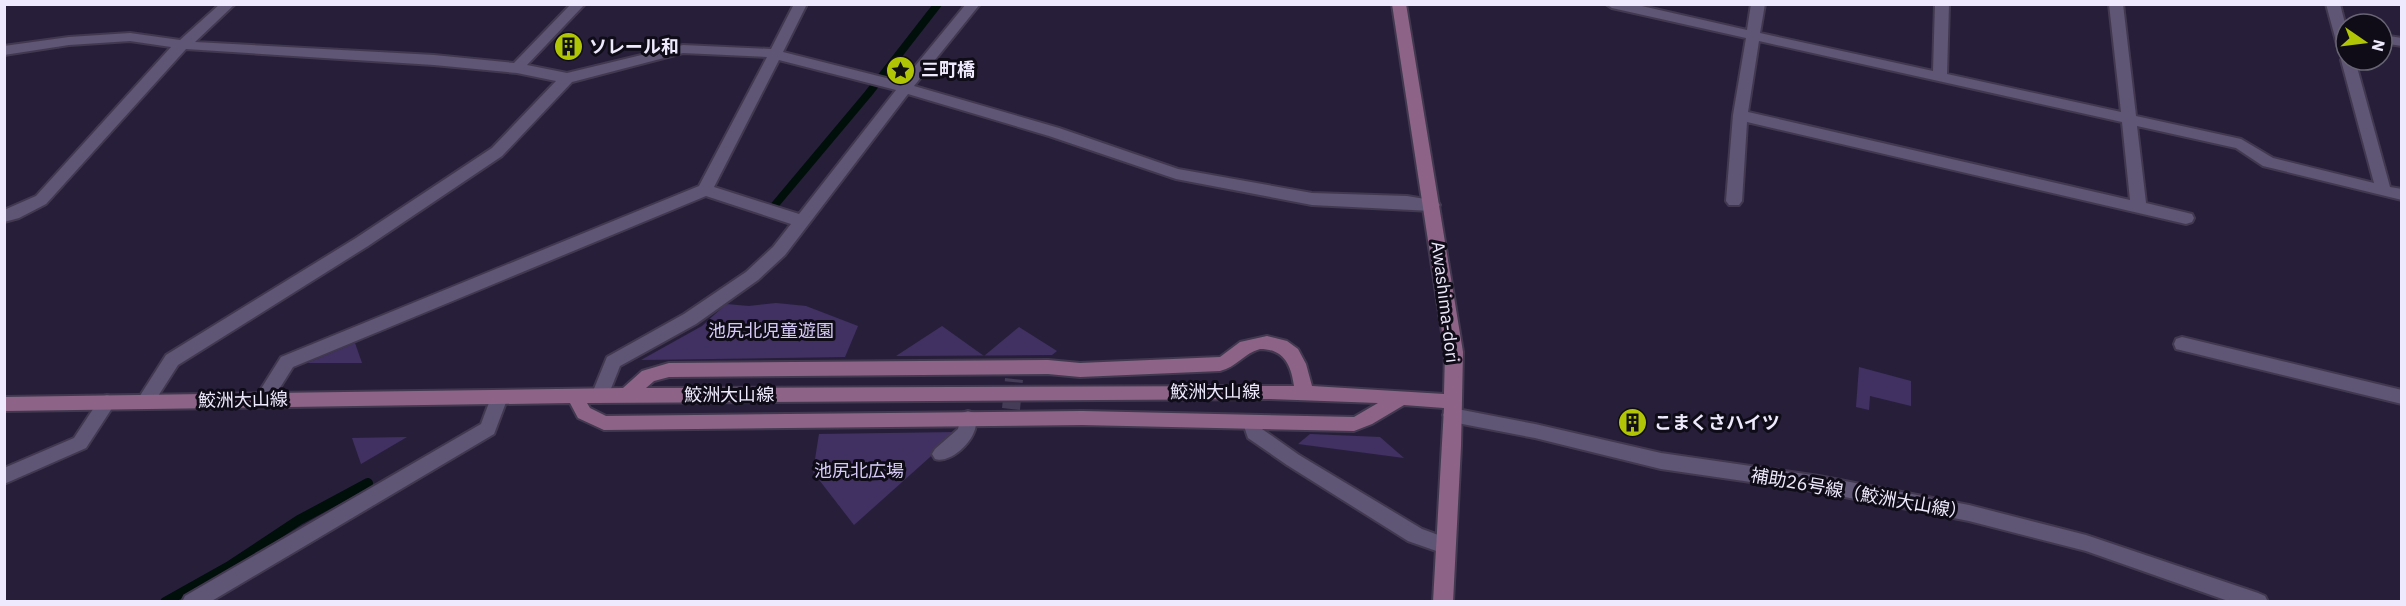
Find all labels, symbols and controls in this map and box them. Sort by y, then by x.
north arrow [2334,12,2394,72]
building icon: ソレール和 [552,31,584,63]
place label: ソレール和 [589,35,679,58]
text: N [2367,38,2390,54]
place icon: 三町橋 [884,54,916,86]
place label: 三町橋 [921,58,975,81]
street label: Awashima-dori [1427,240,1464,364]
park label: 池尻北児童遊園 [708,319,834,342]
street label: 鮫洲大山線 [1170,380,1260,403]
street label: 鮫洲大山線 [684,383,774,406]
street label: 鮫洲大山線 [198,387,288,412]
building icon: こまくさハイツ [1617,407,1649,439]
place label: こまくさハイツ [1654,411,1780,434]
park label: 池尻北広場 [814,459,904,482]
street label: 補助26号線（鮫洲大山線） [1749,463,1969,524]

